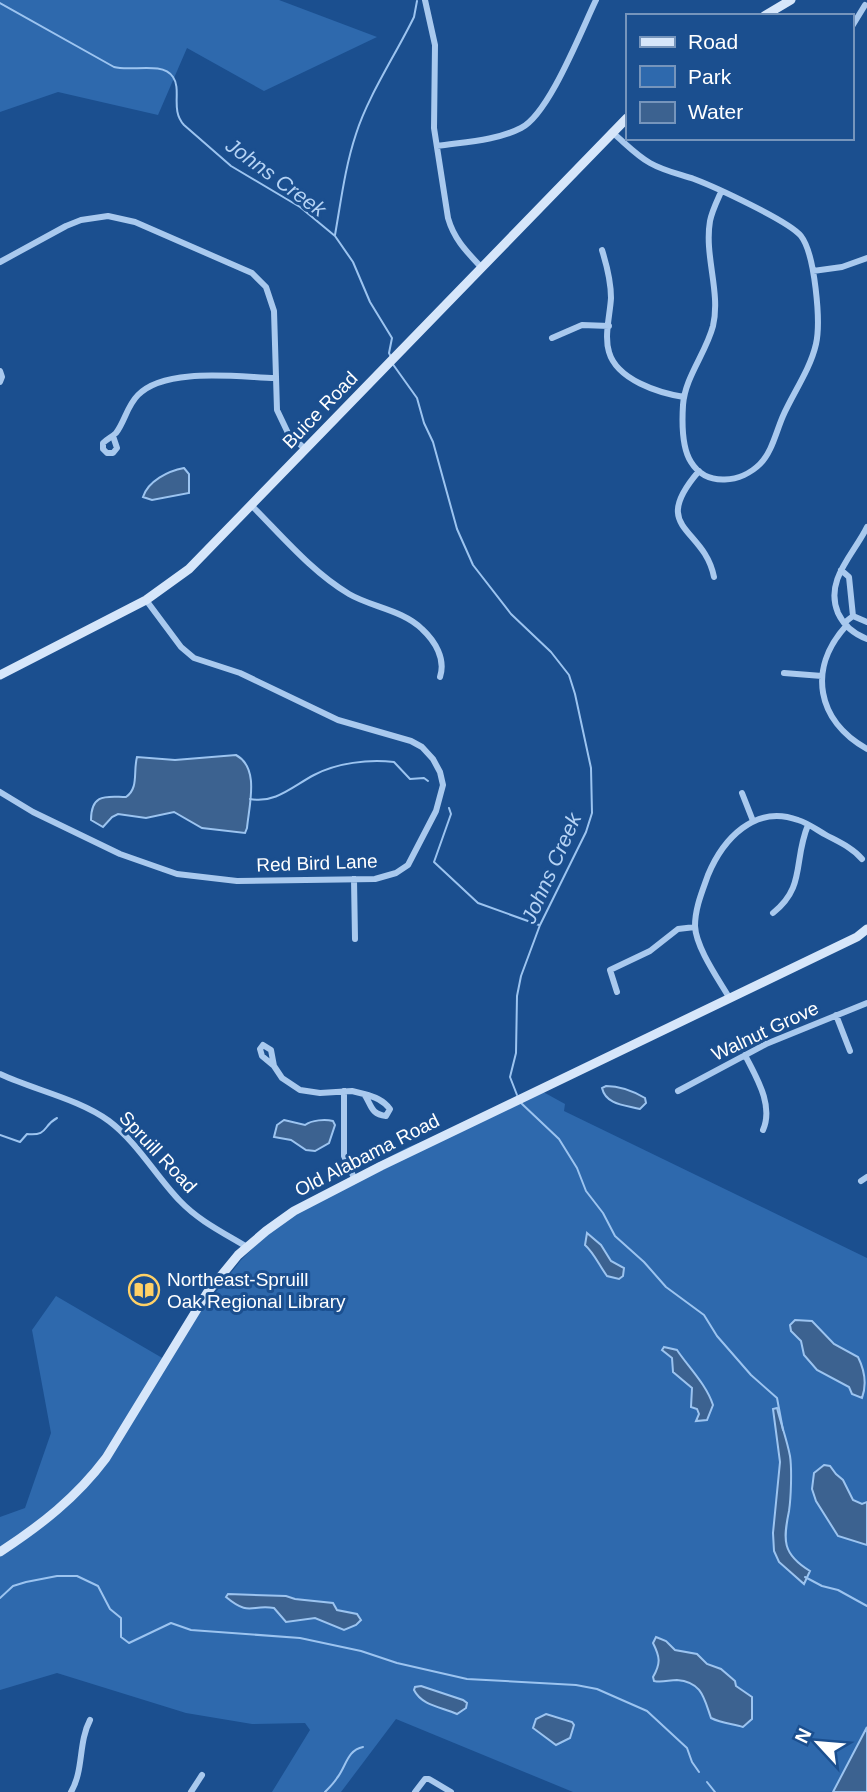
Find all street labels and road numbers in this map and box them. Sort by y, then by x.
street label: Buice Road [278,367,362,453]
street label: Red Bird Lane [256,850,378,876]
street label: Walnut Grove [708,997,822,1065]
street label: Spruill Road [115,1107,201,1197]
street label: Old Alabama Road [291,1109,443,1201]

